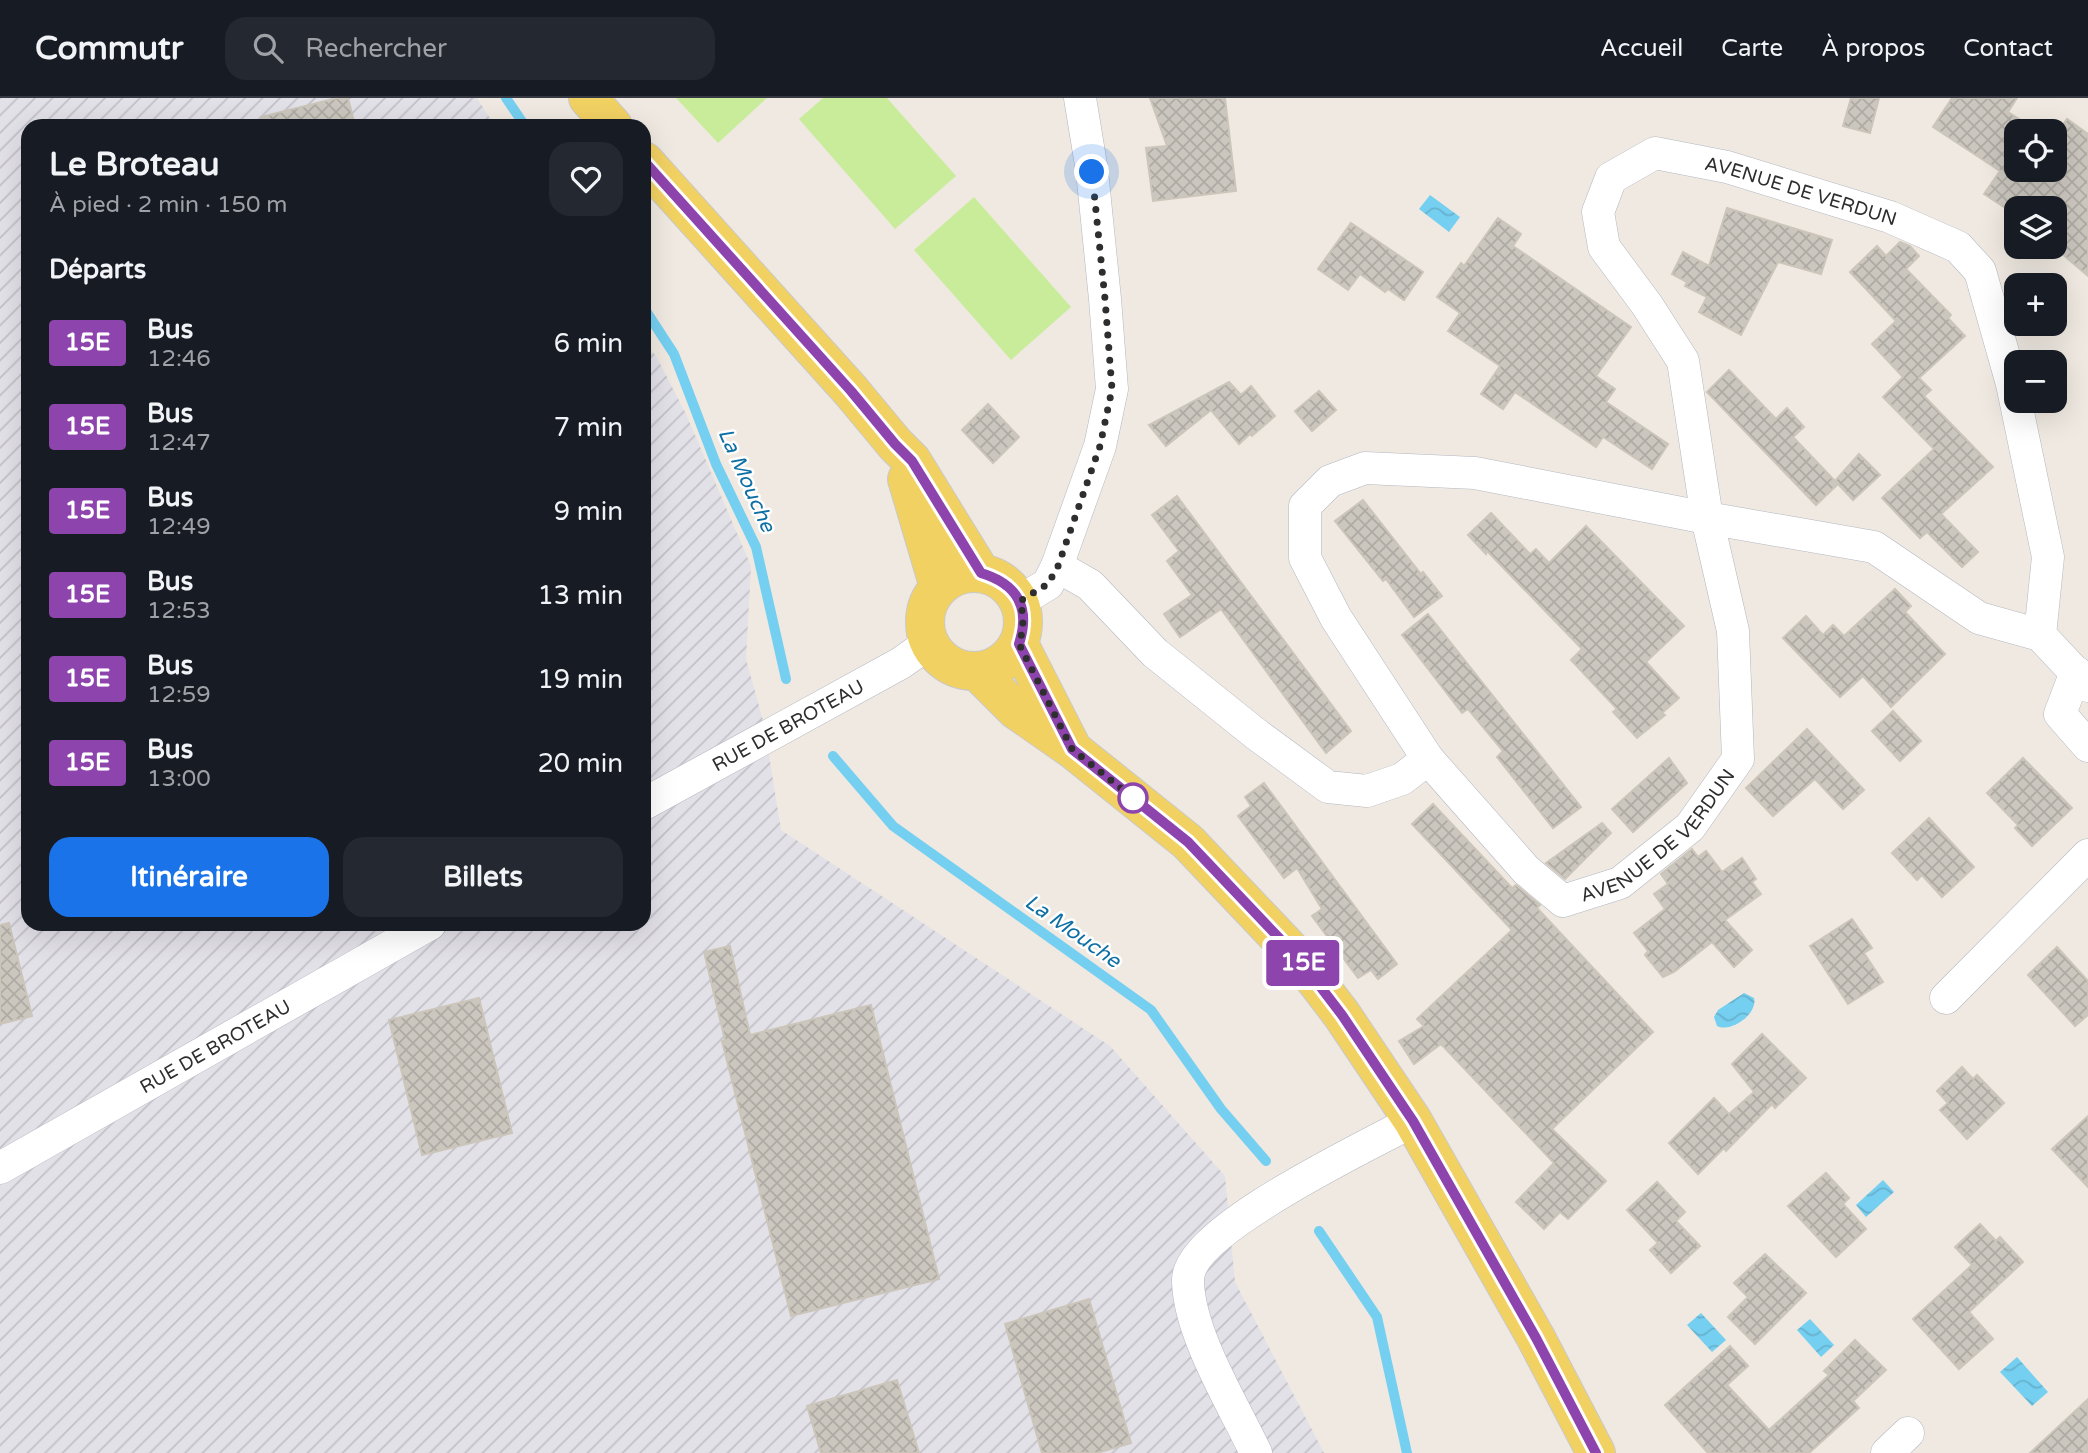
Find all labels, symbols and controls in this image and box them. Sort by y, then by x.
search box [225,17,715,80]
text: Commutr [35,29,183,68]
icon: search [249,29,287,67]
text: Rechercher [305,33,447,64]
text: Accueil [1600,34,1683,63]
text: Carte [1721,34,1783,63]
text: À propos [1821,34,1925,63]
text: Contact [1963,34,2053,63]
map controls [2004,119,2067,413]
button: locate [2004,119,2067,182]
button: heart [549,142,623,216]
text: Le Broteau [49,145,220,184]
street label: AVENUE DE VERDUN [1703,153,1899,230]
your location [1074,154,1109,189]
text: À pied · 2 min · 150 m [49,191,288,219]
button: layers [2004,196,2067,259]
text: Départs [49,254,146,285]
button: + [2004,273,2067,336]
text: Bus [147,314,193,345]
text: 15E [65,328,110,357]
text: 6 min [554,328,623,359]
text: 12:46 [147,345,211,373]
button: − [2004,350,2067,413]
text: Bus [147,398,193,429]
text: 15E [65,412,110,441]
text: 7 min [554,412,623,443]
water label: La Mouche [713,425,781,537]
text: 12:47 [147,429,211,457]
text: Bus [147,482,193,513]
text: 15E [65,496,110,525]
text: 9 min [554,496,623,527]
text: 12:49 [147,513,211,541]
text: Bus [147,566,193,597]
text: 15E [65,580,110,609]
text: 13 min [537,580,623,611]
text: 12:53 [147,597,211,625]
text: Bus [147,650,193,681]
text: 15E [65,664,110,693]
text: 19 min [537,664,623,695]
street label: RUE DE BROTEAU [708,675,868,777]
text: 12:59 [147,681,211,709]
text: Bus [147,734,193,765]
text: 15E [65,748,110,777]
text: 20 min [537,748,623,779]
text: 13:00 [147,765,211,793]
street label: AVENUE DE VERDUN [1578,765,1740,907]
unlabelled marker [1118,783,1148,813]
button: Itinéraire [49,837,329,917]
button: Billets [343,837,623,917]
water label: La Mouche [1020,889,1126,974]
line badge: 15E [1263,940,1343,986]
text: 15E [1280,948,1326,977]
street label: RUE DE BROTEAU [136,995,295,1098]

